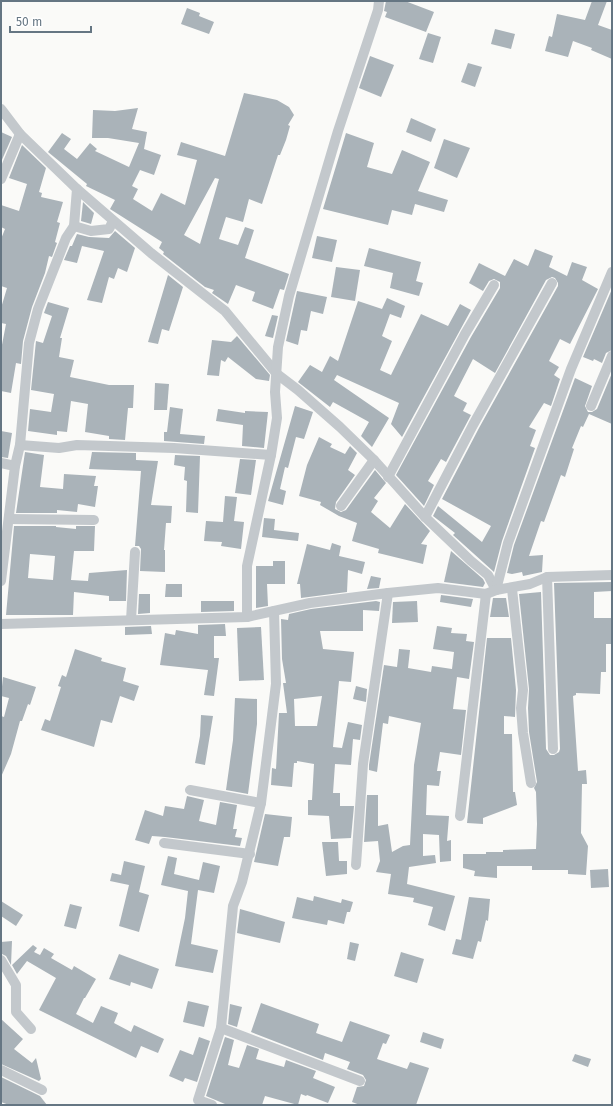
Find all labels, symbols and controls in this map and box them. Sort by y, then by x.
scale bar [10,8,91,34]
text: 50 m [16,15,42,29]

